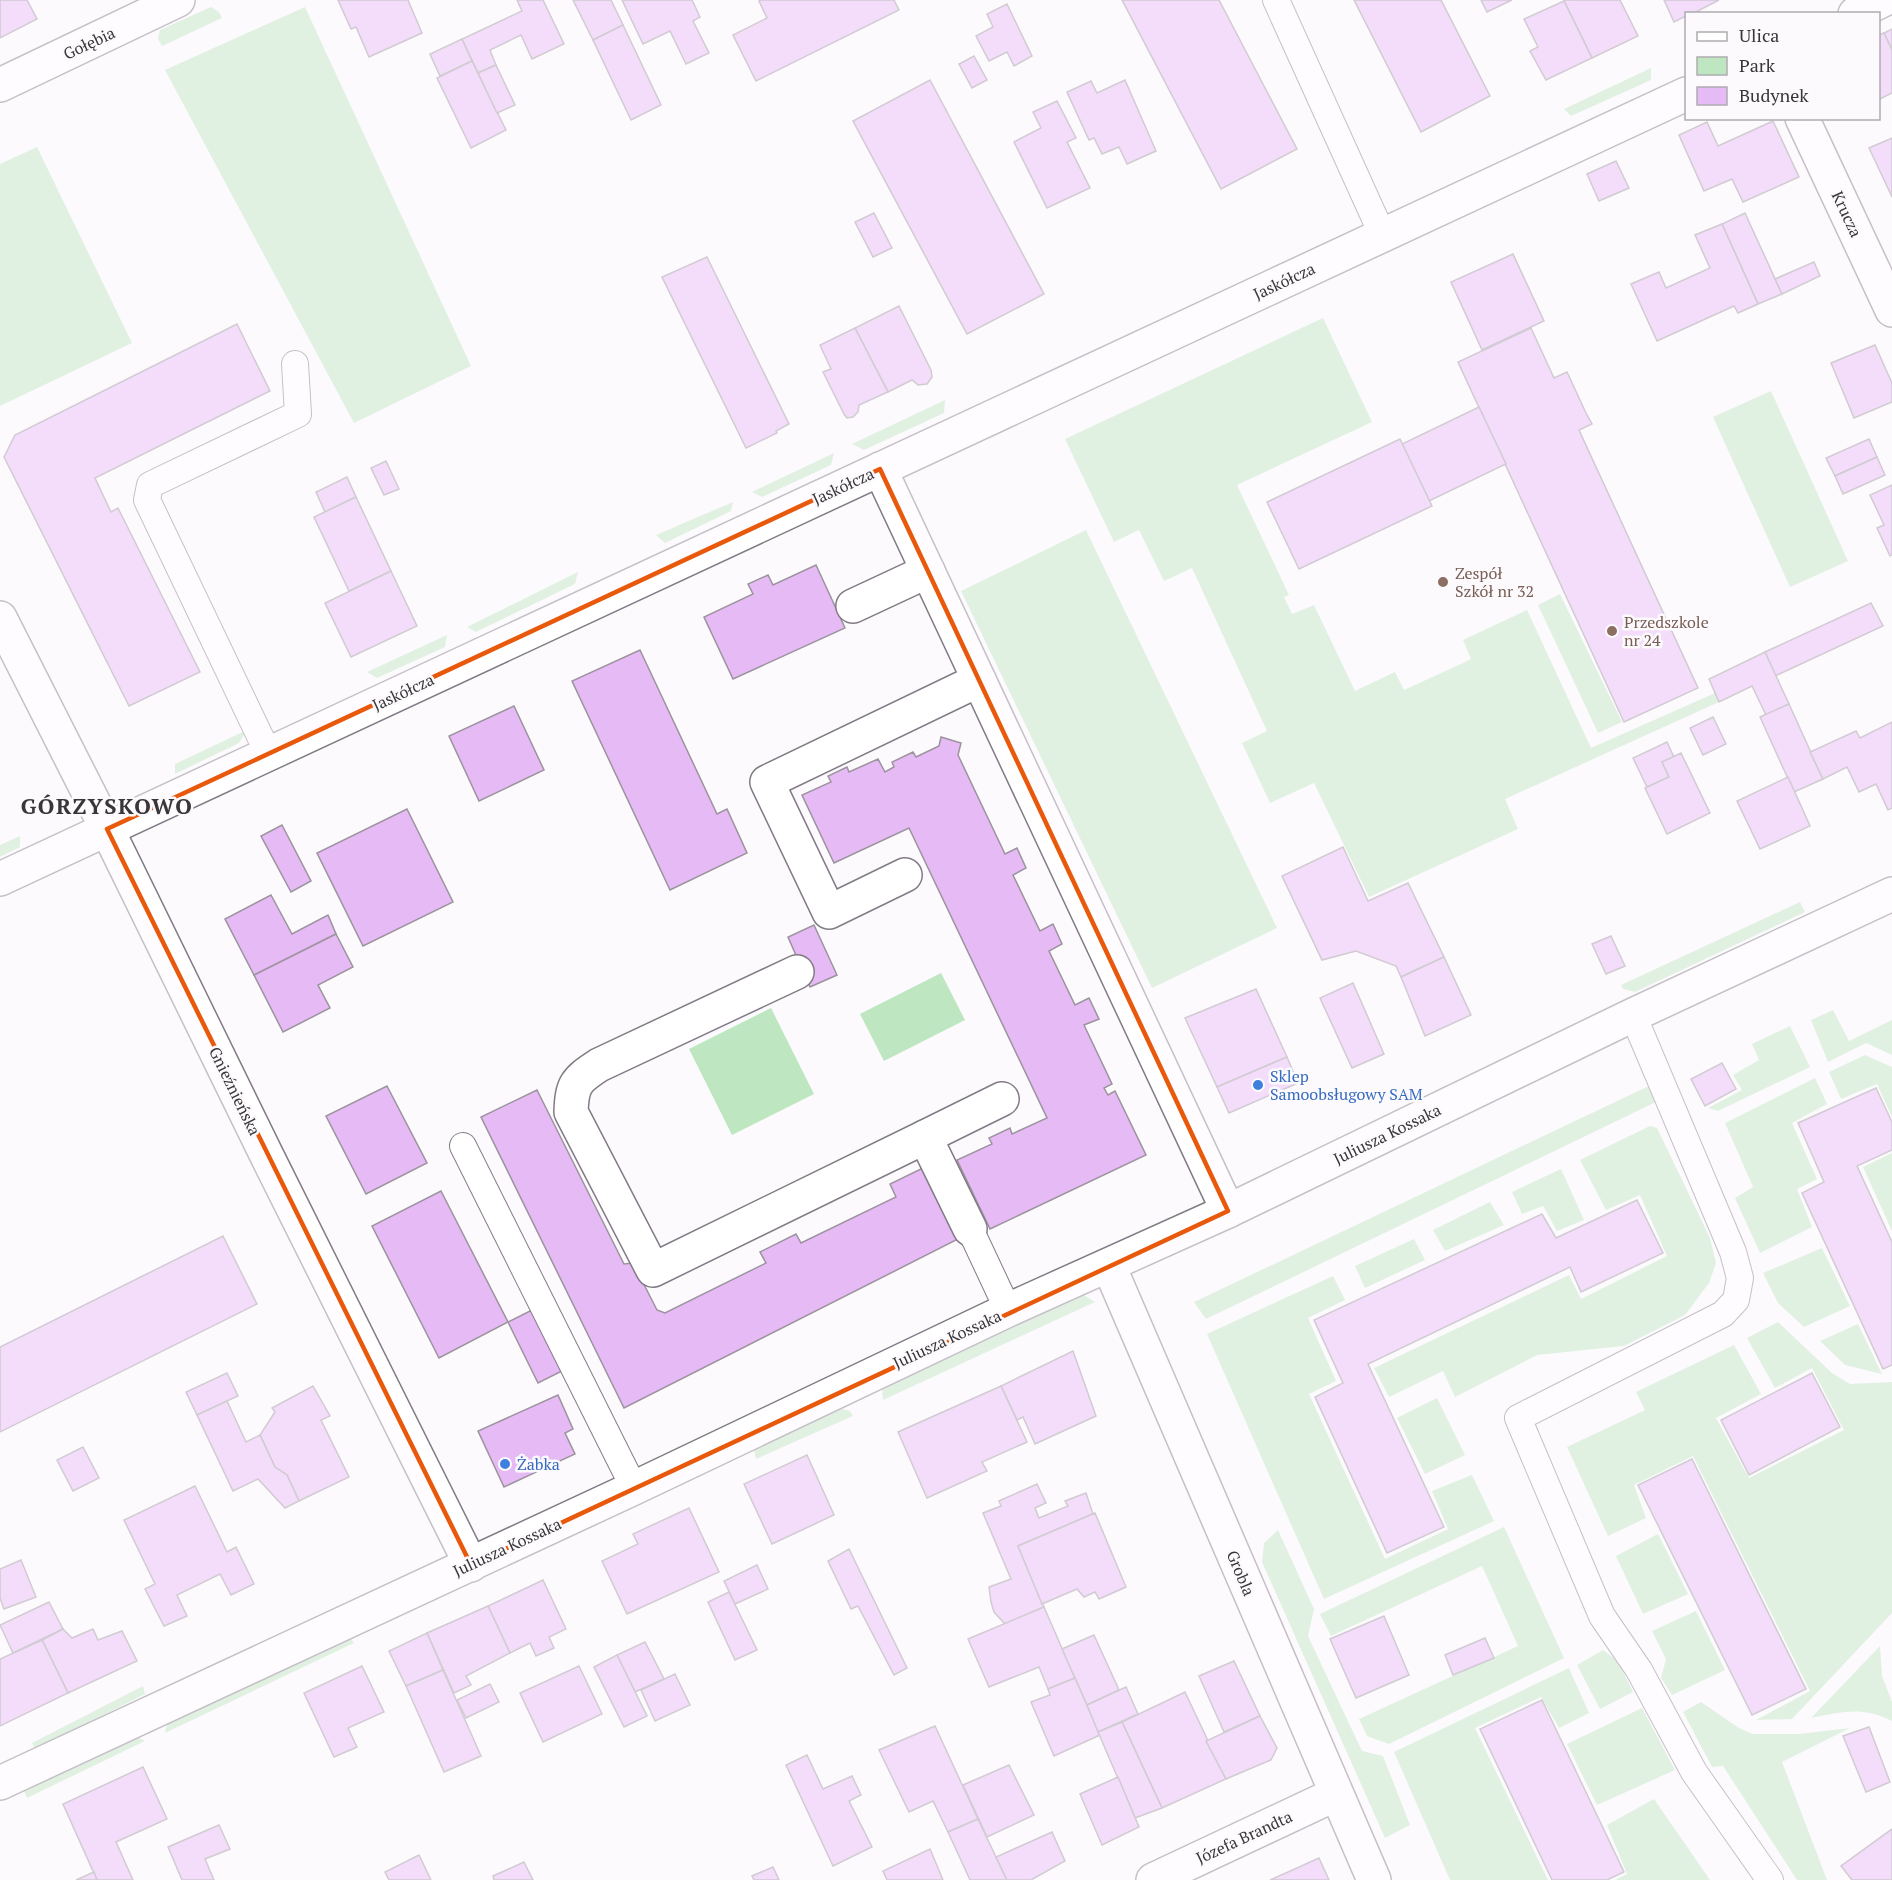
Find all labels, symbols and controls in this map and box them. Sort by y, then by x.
legend [1685,12,1880,120]
street label: Gołębia [60,21,118,65]
text: Ulica [1739,23,1779,47]
text: Park [1739,53,1776,77]
text: Budynek [1739,83,1809,107]
street label: Krucza [1827,187,1867,241]
street label: Jaskółcza [1250,257,1318,305]
street label: Jaskółcza [809,462,877,510]
place label: Zespół Szkół nr 32 [1455,562,1534,602]
marker: Zespół Szkół nr 32 [1436,575,1450,589]
place label: Przedszkole nr 24 [1624,611,1709,651]
marker: Przedszkole nr 24 [1605,624,1619,638]
street label: Jaskółcza [369,668,437,716]
district label: GÓRZYSKOWO [21,791,193,820]
street label: Gnieźnieńska [204,1043,266,1139]
place label: Sklep Samoobsługowy SAM [1270,1065,1423,1105]
marker: Sklep Samoobsługowy SAM [1251,1078,1265,1092]
street label: Juliusza Kossaka [1330,1098,1444,1170]
street label: Juliusza Kossaka [889,1304,1005,1374]
place label: Żabka [517,1453,560,1475]
marker: Żabka [498,1457,512,1471]
street label: Juliusza Kossaka [449,1512,565,1582]
street label: Grobla [1222,1547,1260,1599]
street label: Józefa Brandta [1192,1805,1296,1869]

